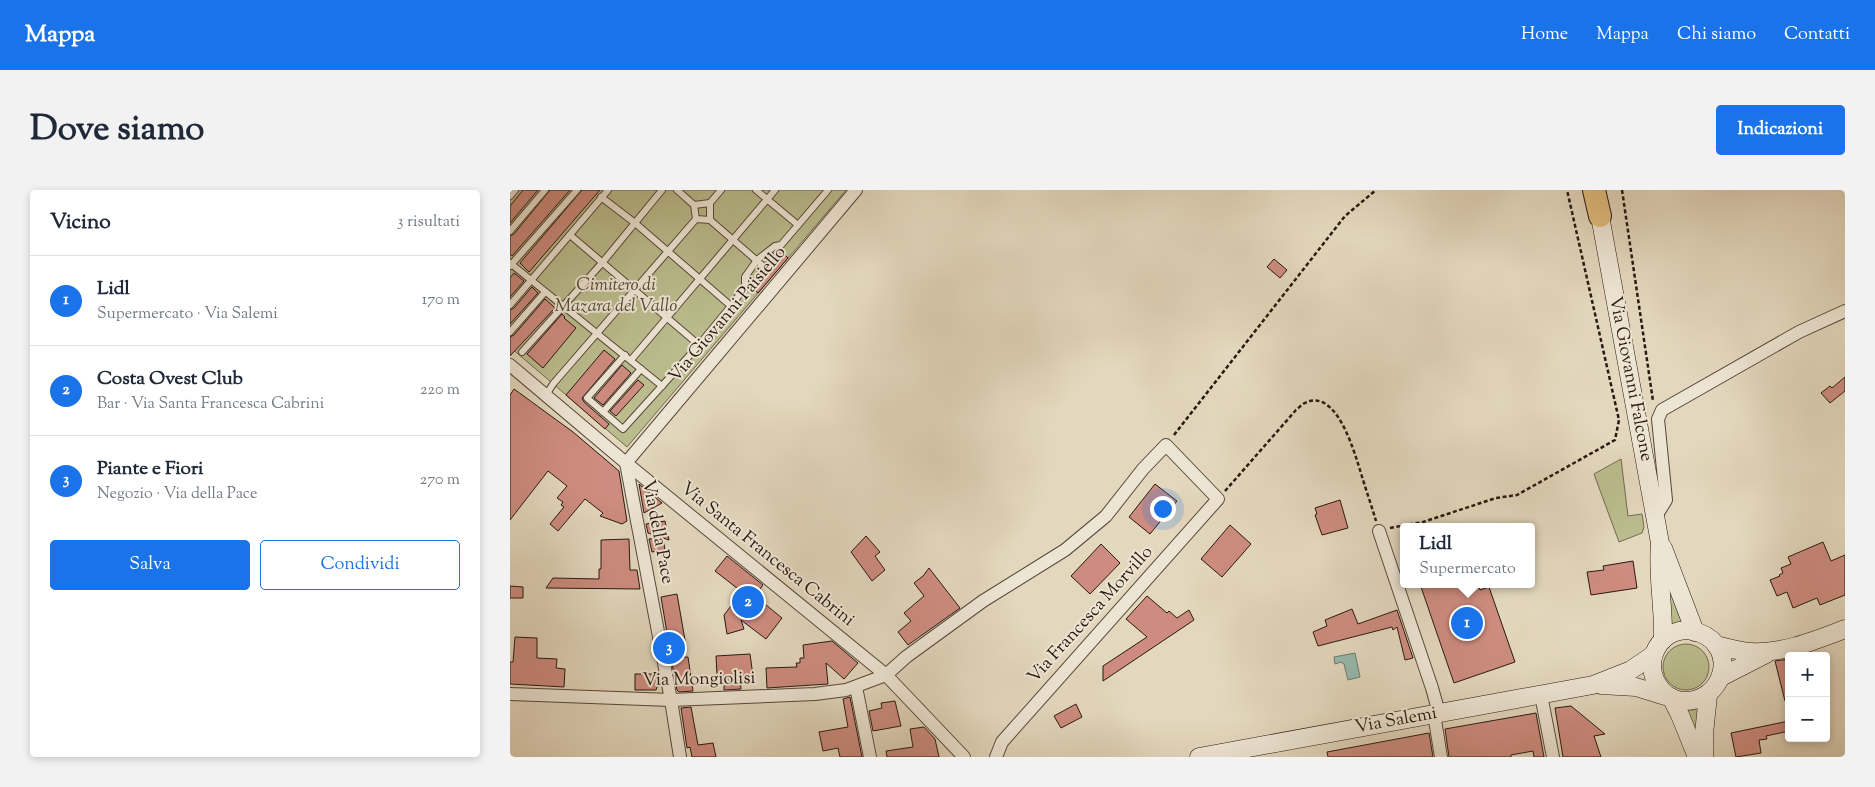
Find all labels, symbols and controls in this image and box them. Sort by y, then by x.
text: Mappa [25,18,95,52]
text: Home [1521,22,1568,48]
text: Mappa [1596,22,1649,48]
text: Chi siamo [1677,22,1756,48]
text: Contatti [1784,22,1850,48]
text: Dove siamo [30,105,204,156]
button: Indicazioni [1716,105,1845,155]
text: Vicino [50,208,111,238]
text: 3 risultati [397,211,460,234]
street label: Via Giovanni Paisiello [663,241,793,389]
park label: Cimitero di Mazara del Vallo [555,273,677,320]
text: Lidl [97,276,130,303]
text: 1 [63,289,69,312]
text: 170 m [422,289,460,312]
street label: Via Giovanni Falcone [1601,294,1659,464]
text: Supermercato · Via Salemi [97,303,278,326]
text: Costa Ovest Club [97,366,243,393]
text: 2 [62,379,70,402]
text: 220 m [420,379,460,402]
text: Bar · Via Santa Francesca Cabrini [97,393,324,416]
text: Piante e Fiori [97,456,203,483]
text: 3 [63,469,69,492]
text: 270 m [420,469,460,492]
street label: Via Santa Francesca Cabrini [674,476,860,634]
street label: Via della Pace [634,478,680,586]
text: Negozio · Via della Pace [97,483,258,506]
your location [1150,496,1176,522]
popup [1400,523,1535,588]
text: Lidl [1419,531,1452,558]
button: Salva [50,540,250,590]
button: Condividi [260,540,460,590]
street label: Via Francesca Morvillo [1022,540,1160,689]
text: Supermercato [1419,558,1516,581]
pin: 2 [732,583,764,621]
pin: 1 [1451,604,1483,642]
pin: 3 [653,629,685,667]
map controls [1785,652,1830,742]
button: + [1785,652,1830,697]
street label: Via Mongiolisi [642,666,756,694]
button: − [1785,697,1830,742]
street label: Via Salemi [1353,701,1439,741]

